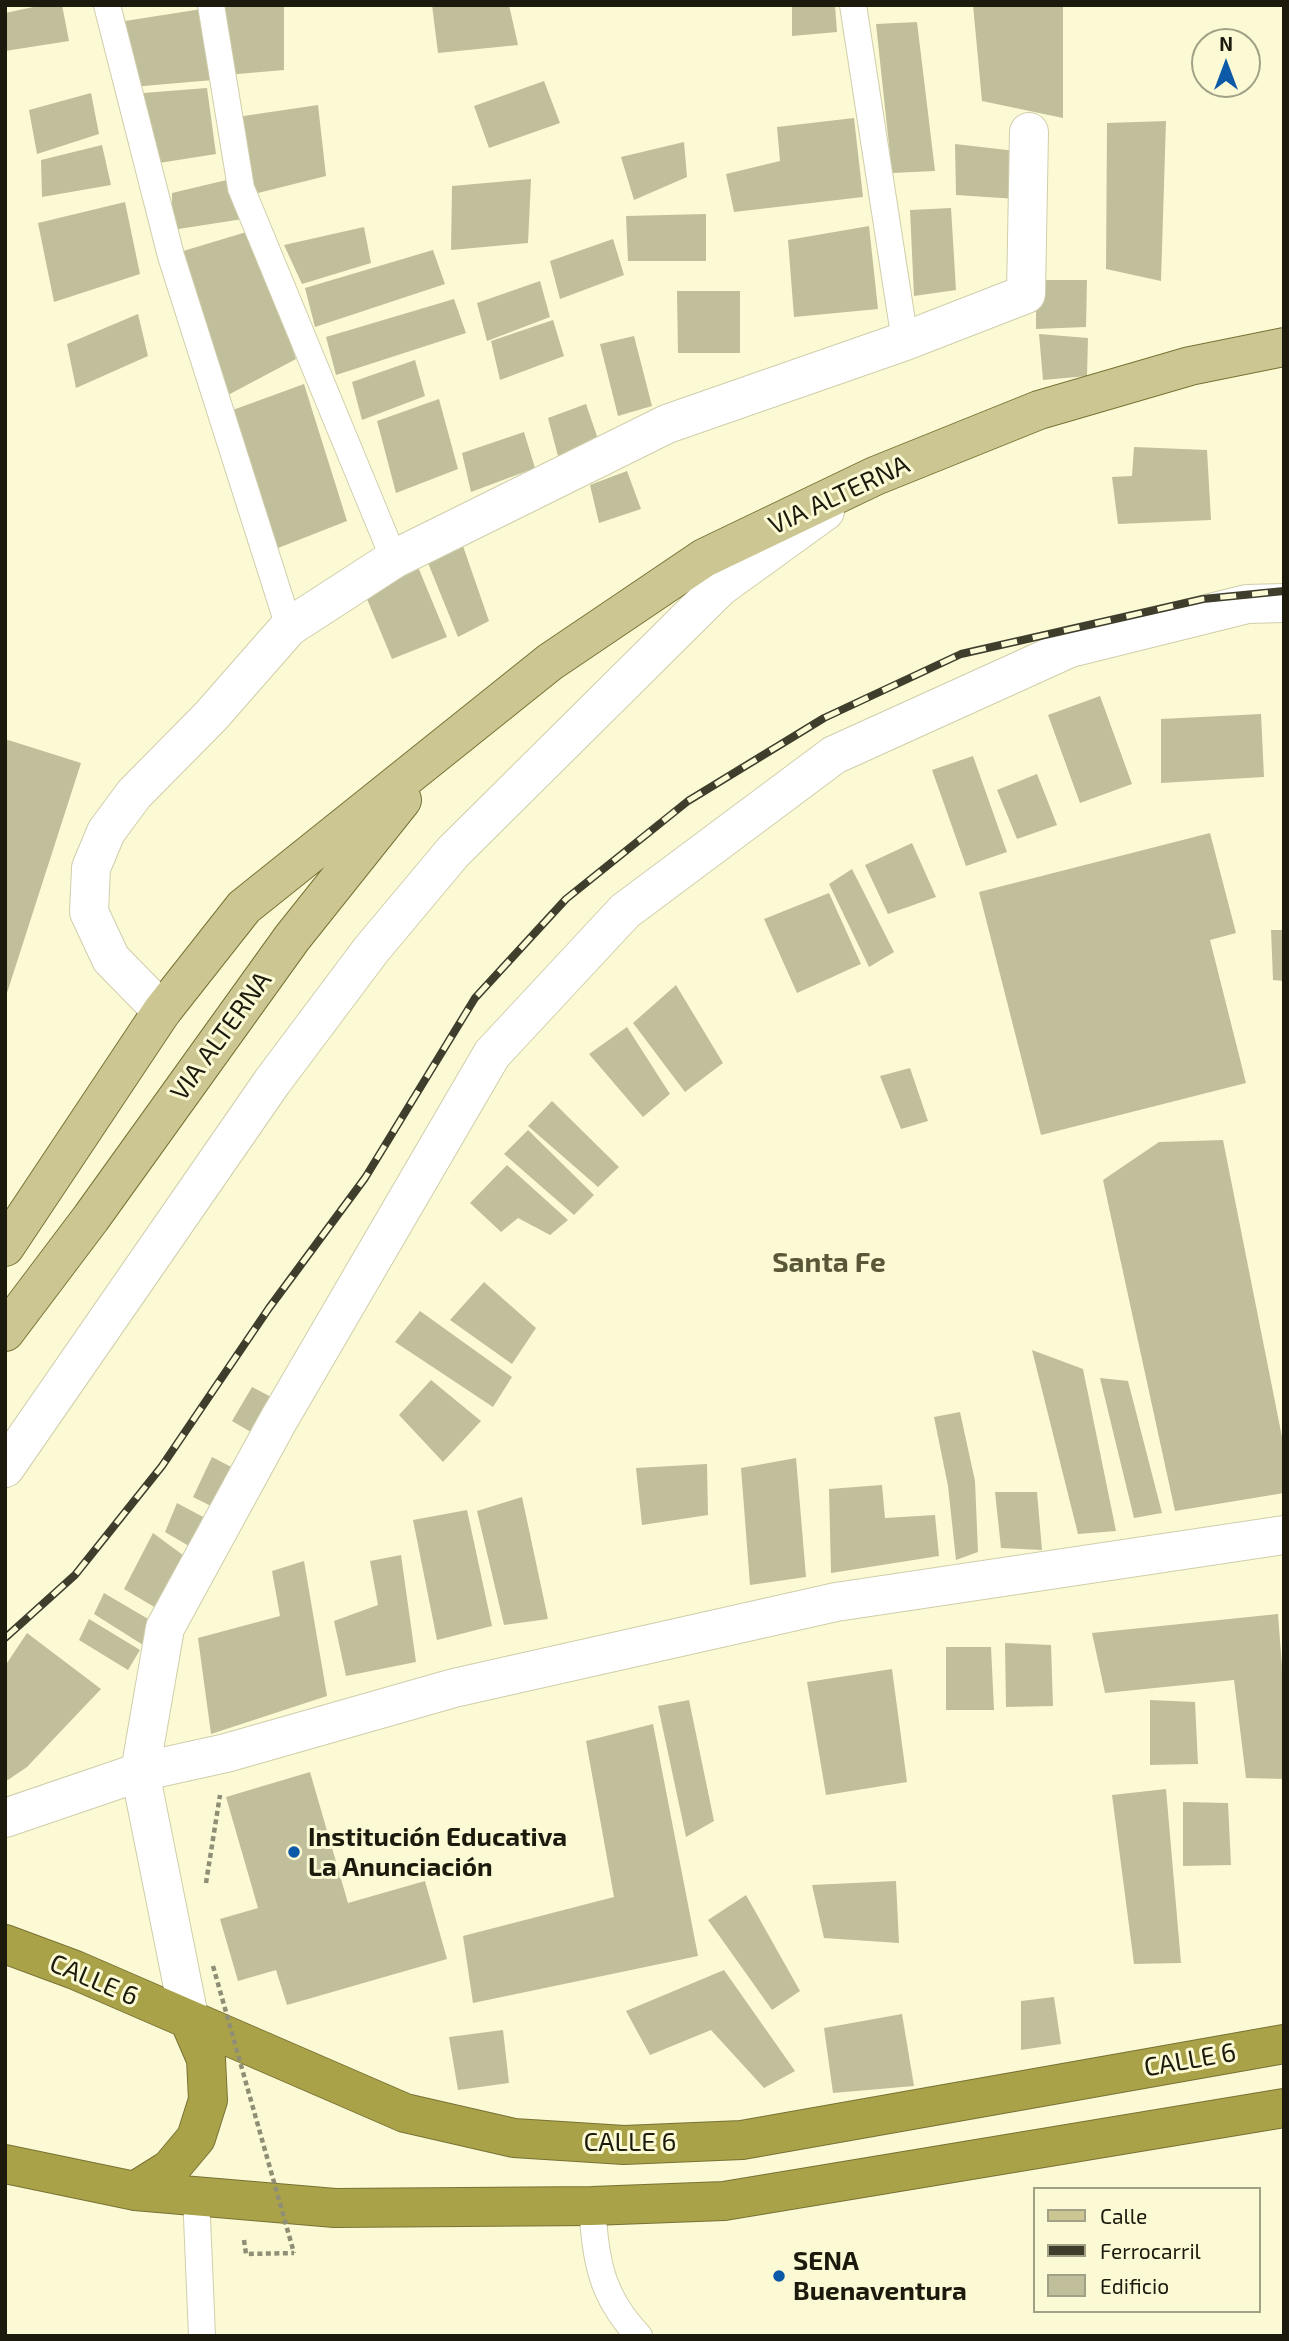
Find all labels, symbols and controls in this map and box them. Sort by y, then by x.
north arrow [1191,28,1261,98]
text: N [1219,32,1233,55]
street label: VIA ALTERNA [764,449,914,541]
street label: VIA ALTERNA [164,965,278,1107]
district label: Santa Fe [772,1246,886,1280]
place label: Institución Educativa La Anunciación [308,1821,567,1882]
marker: Institución Educativa La Anunciación [286,1844,302,1860]
street label: CALLE 6 [45,1947,143,2013]
street label: CALLE 6 [1142,2037,1238,2083]
street label: CALLE 6 [584,2126,676,2158]
legend [1034,2187,1261,2313]
text: Calle [1100,2203,1147,2228]
text: Ferrocarril [1100,2238,1201,2263]
place label: SENA Buenaventura [793,2245,967,2306]
marker: SENA Buenaventura [771,2268,787,2284]
text: Edificio [1100,2273,1169,2298]

